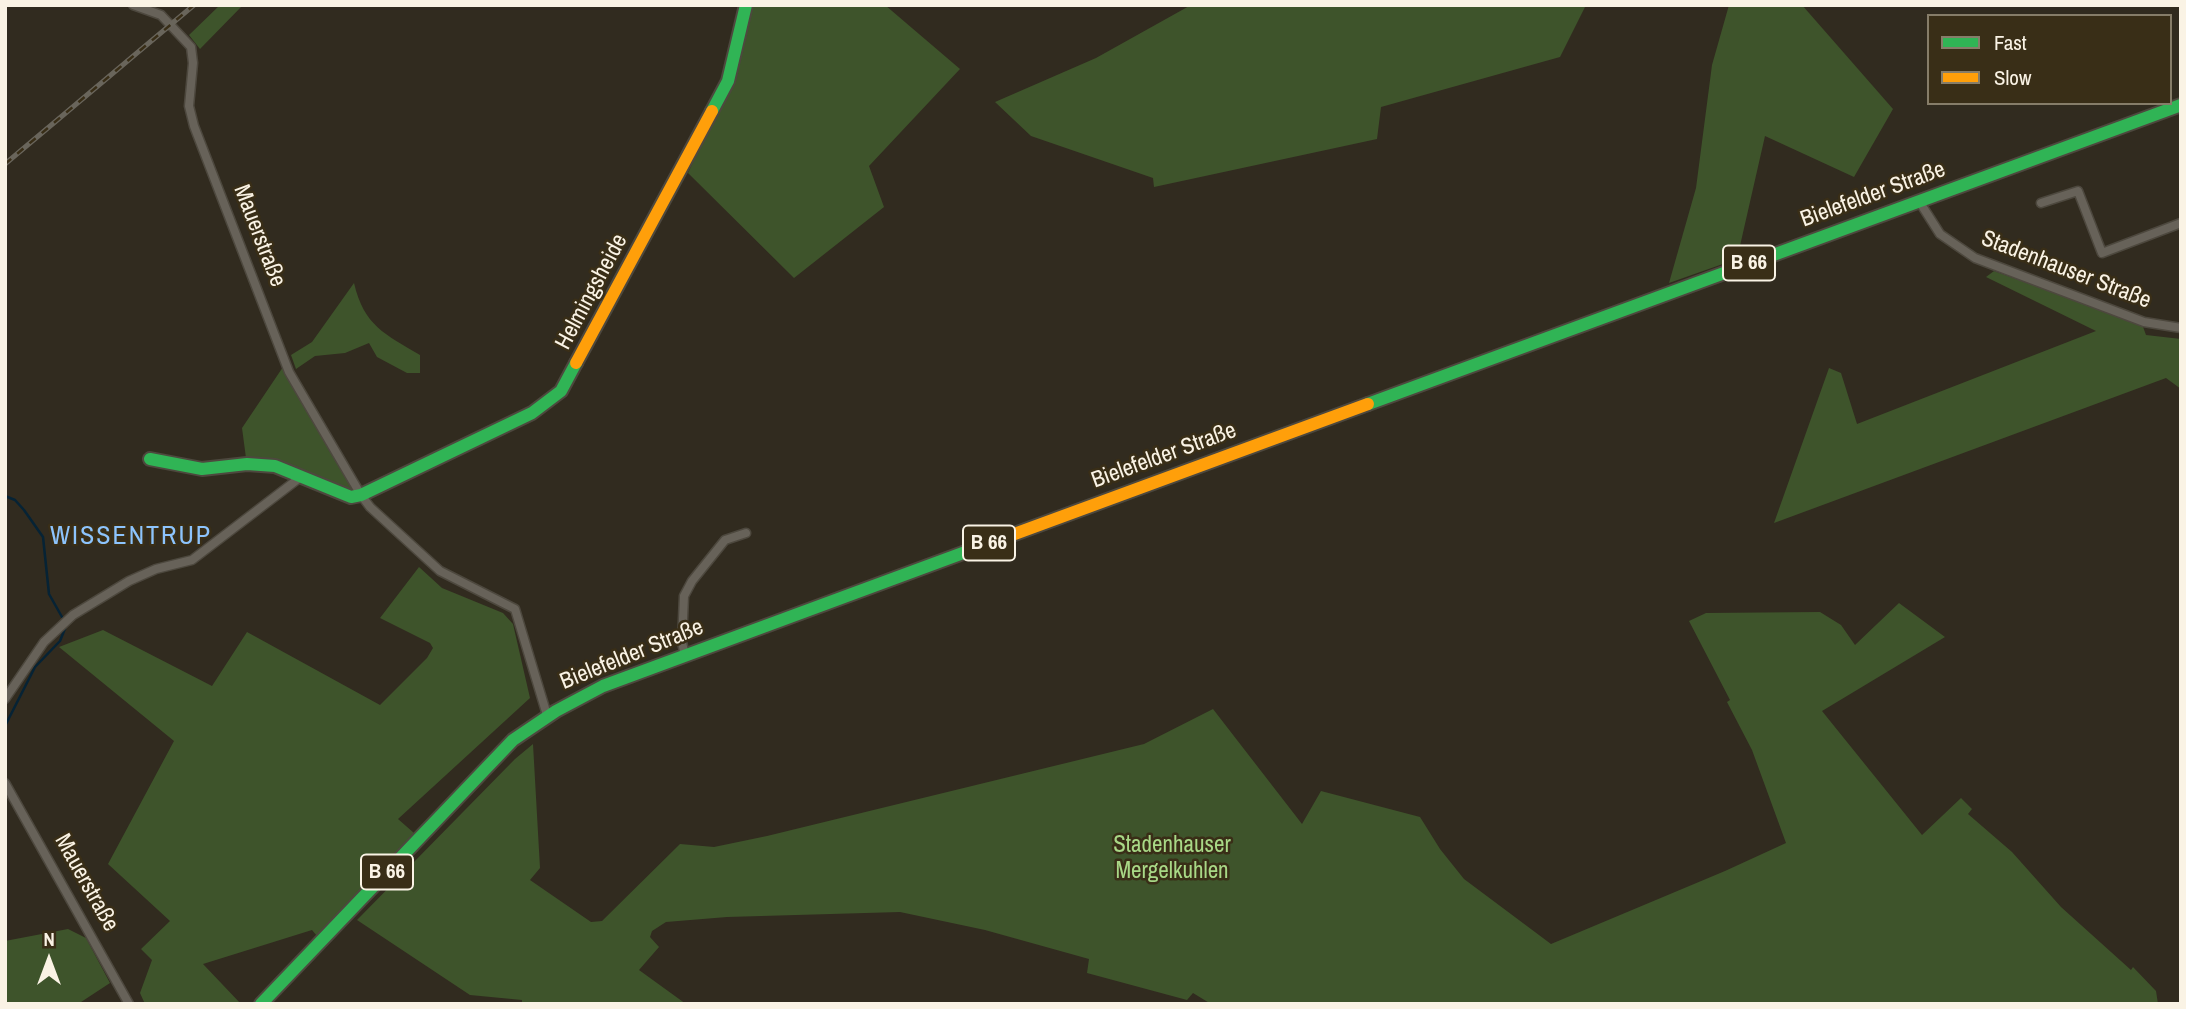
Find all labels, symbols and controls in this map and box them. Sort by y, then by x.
legend [1927,14,2172,105]
text: Fast [1994,28,2027,57]
text: Slow [1994,63,2031,92]
street label: Bielefelder Straße [1797,156,1949,234]
street label: Mauerstraße [227,181,291,291]
street label: Stadenhauser Straße [1977,225,2155,315]
street label: Helmingsheide [550,230,634,354]
road number: B 66 [1723,246,1775,280]
street label: Bielefelder Straße [1088,417,1240,495]
district label: WISSENTRUP [51,521,211,553]
road number: B 66 [963,526,1015,560]
street label: Bielefelder Straße [556,614,708,696]
street label: Mauerstraße [48,830,124,936]
park label: Stadenhauser Mergelkuhlen [1113,832,1231,886]
road number: B 66 [361,854,413,890]
north arrow [14,925,84,995]
text: N [43,926,55,952]

